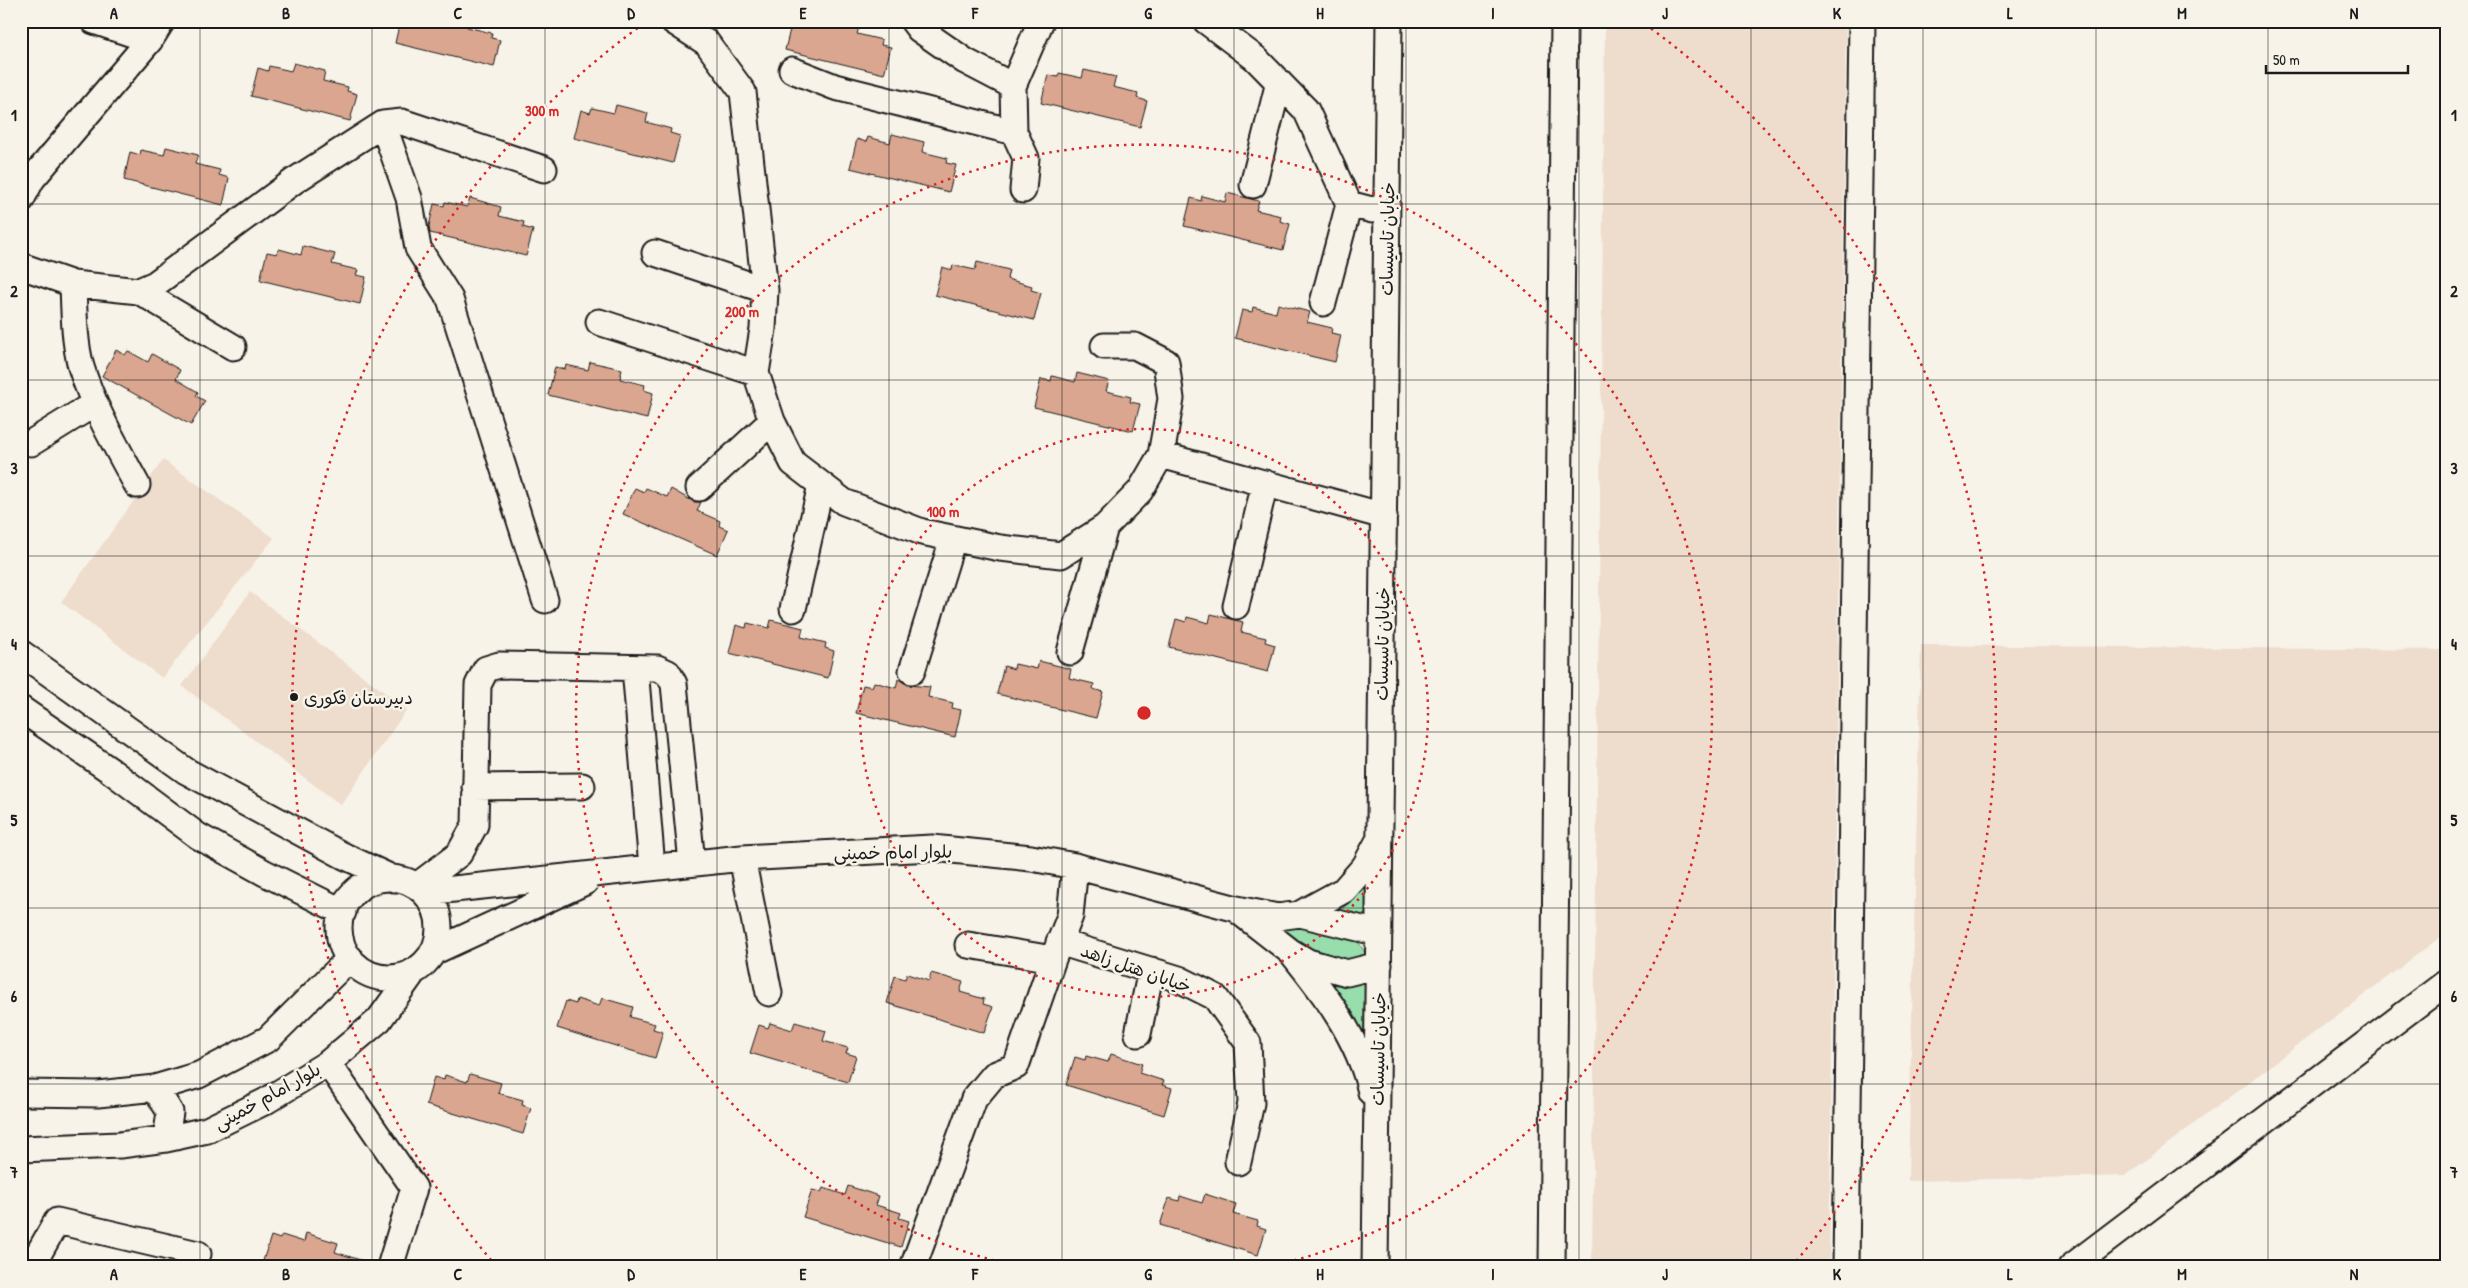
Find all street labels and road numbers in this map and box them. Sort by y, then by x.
street label: خیابان تاسیسات [1374,182,1400,296]
street label: خیابان تاسیسات [1369,587,1395,701]
street label: بلوار امام خمینی [834,838,953,868]
street label: خیابان هتل زاهد [1077,937,1195,999]
street label: خیابان تاسیسات [1365,992,1391,1106]
street label: بلوار امام خمینی [209,1056,326,1137]

